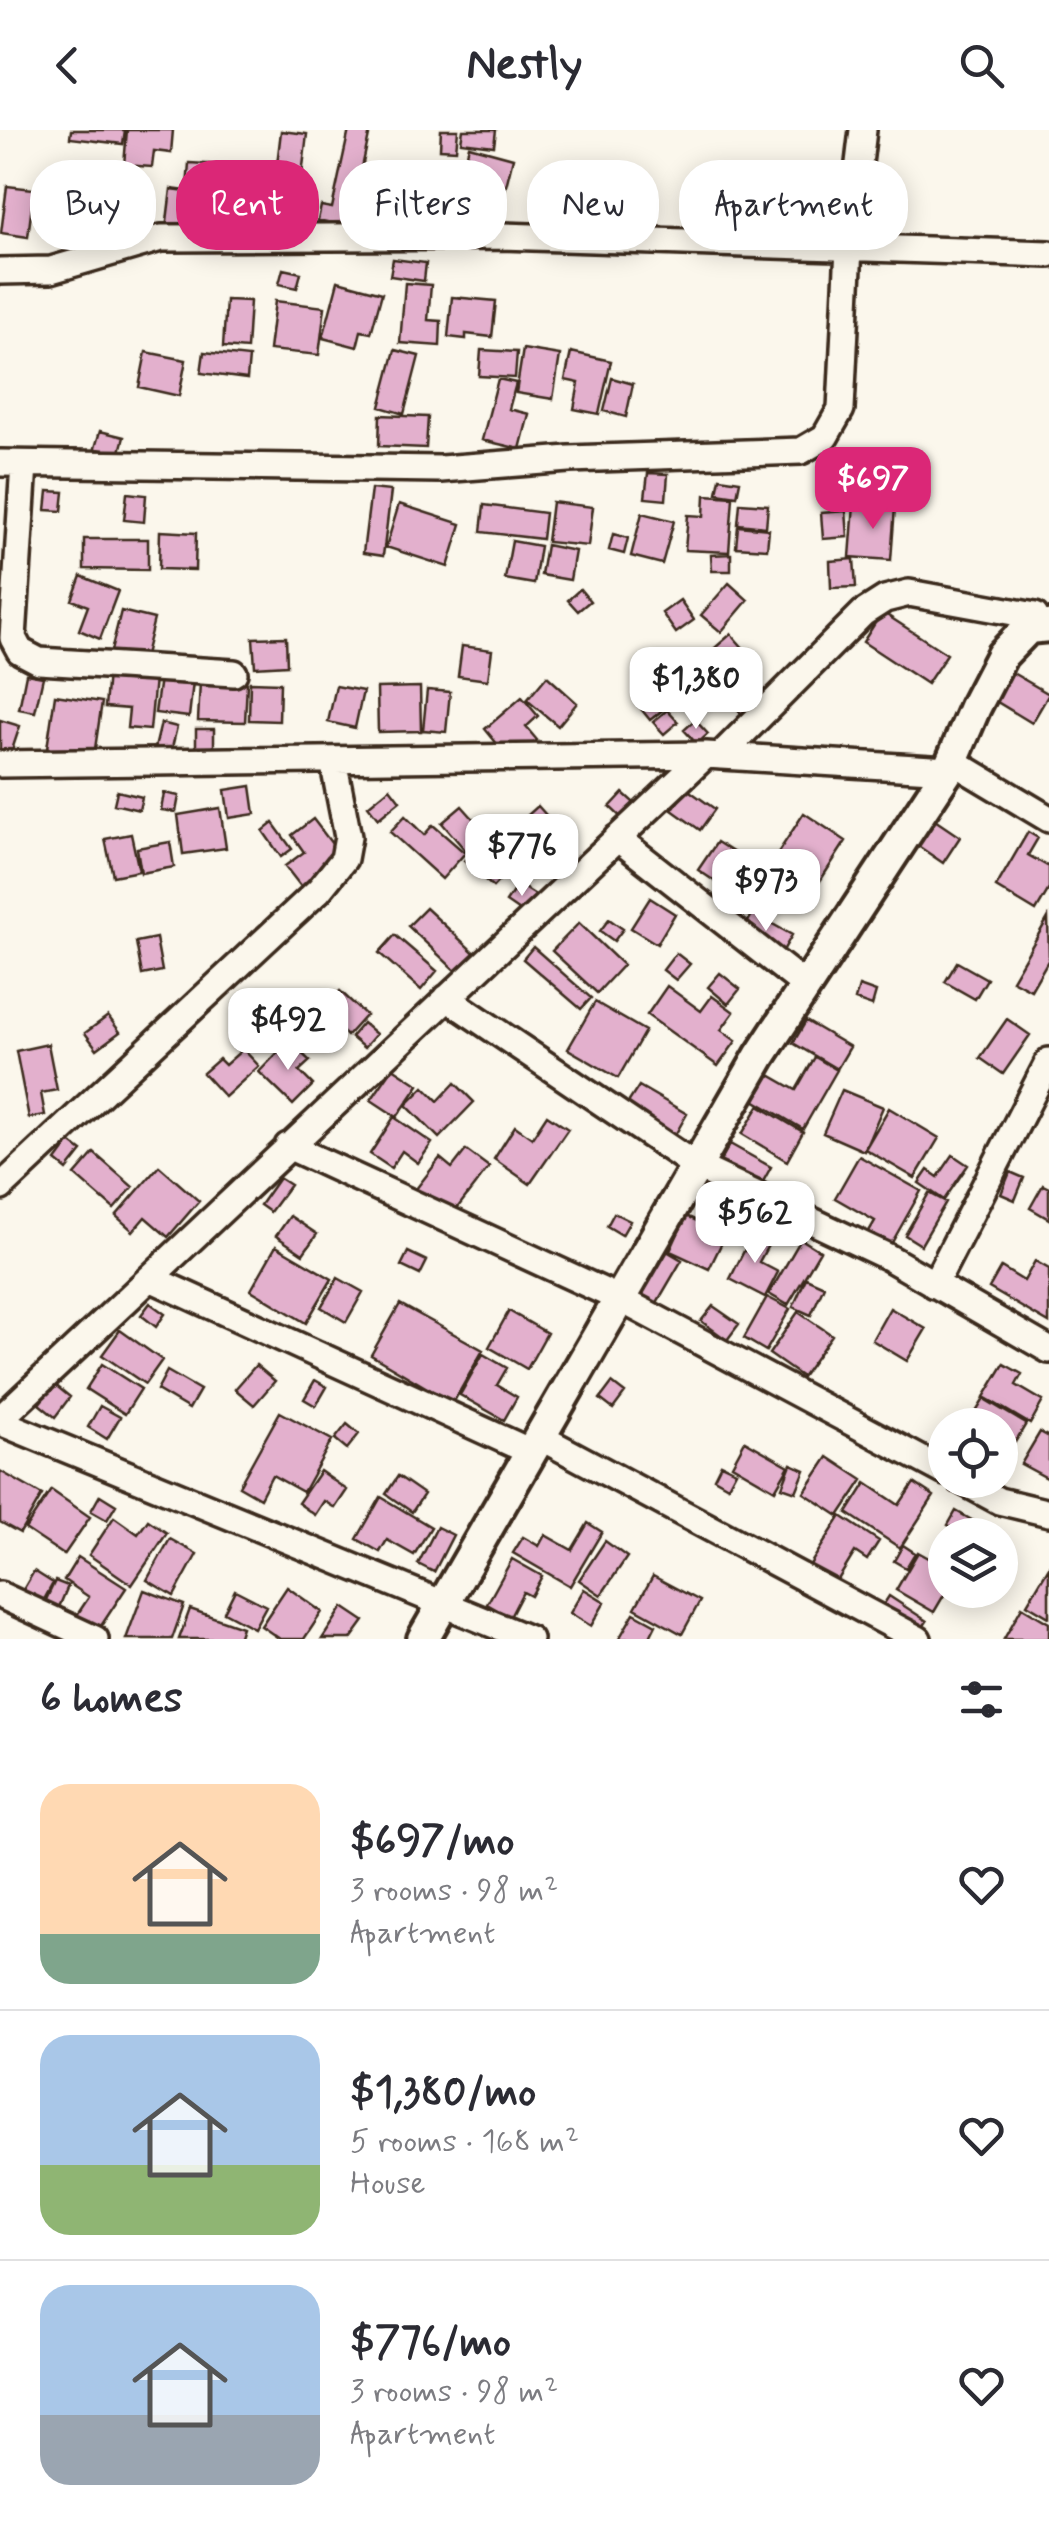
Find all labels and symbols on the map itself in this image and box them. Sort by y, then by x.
pin: $697 [814,447,932,532]
pin: $1,380 [615,647,777,732]
pin: $776 [463,814,581,899]
pin: $973 [707,849,825,934]
pin: $492 [229,988,347,1073]
pin: $562 [696,1181,814,1266]

